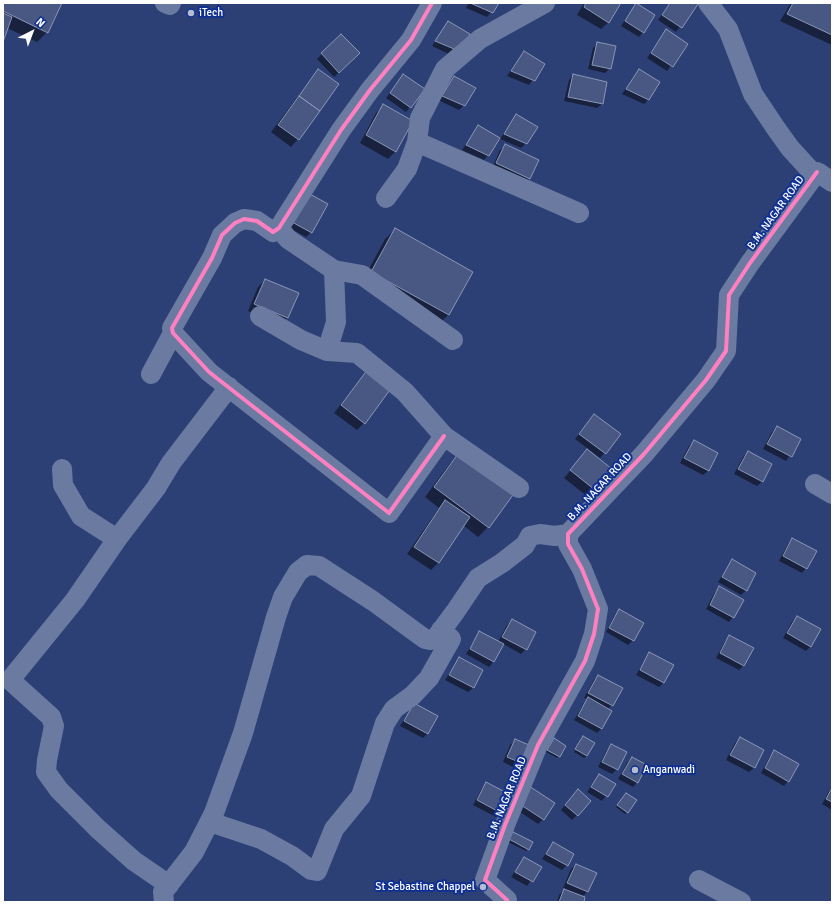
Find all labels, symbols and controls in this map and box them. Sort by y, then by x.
place label: iTech [199,6,223,20]
marker: iTech [186,8,196,18]
north arrow [12,12,52,52]
text: N [33,15,48,30]
street label: B.M. NAGAR ROAD [745,174,807,252]
street label: B.M. NAGAR ROAD [565,450,635,524]
street label: B.M. NAGAR ROAD [484,755,530,841]
place label: Anganwadi [643,763,695,777]
marker: Anganwadi [630,765,640,775]
place label: St Sebastine Chappel [375,880,475,894]
marker: St Sebastine Chappel [478,882,488,892]

